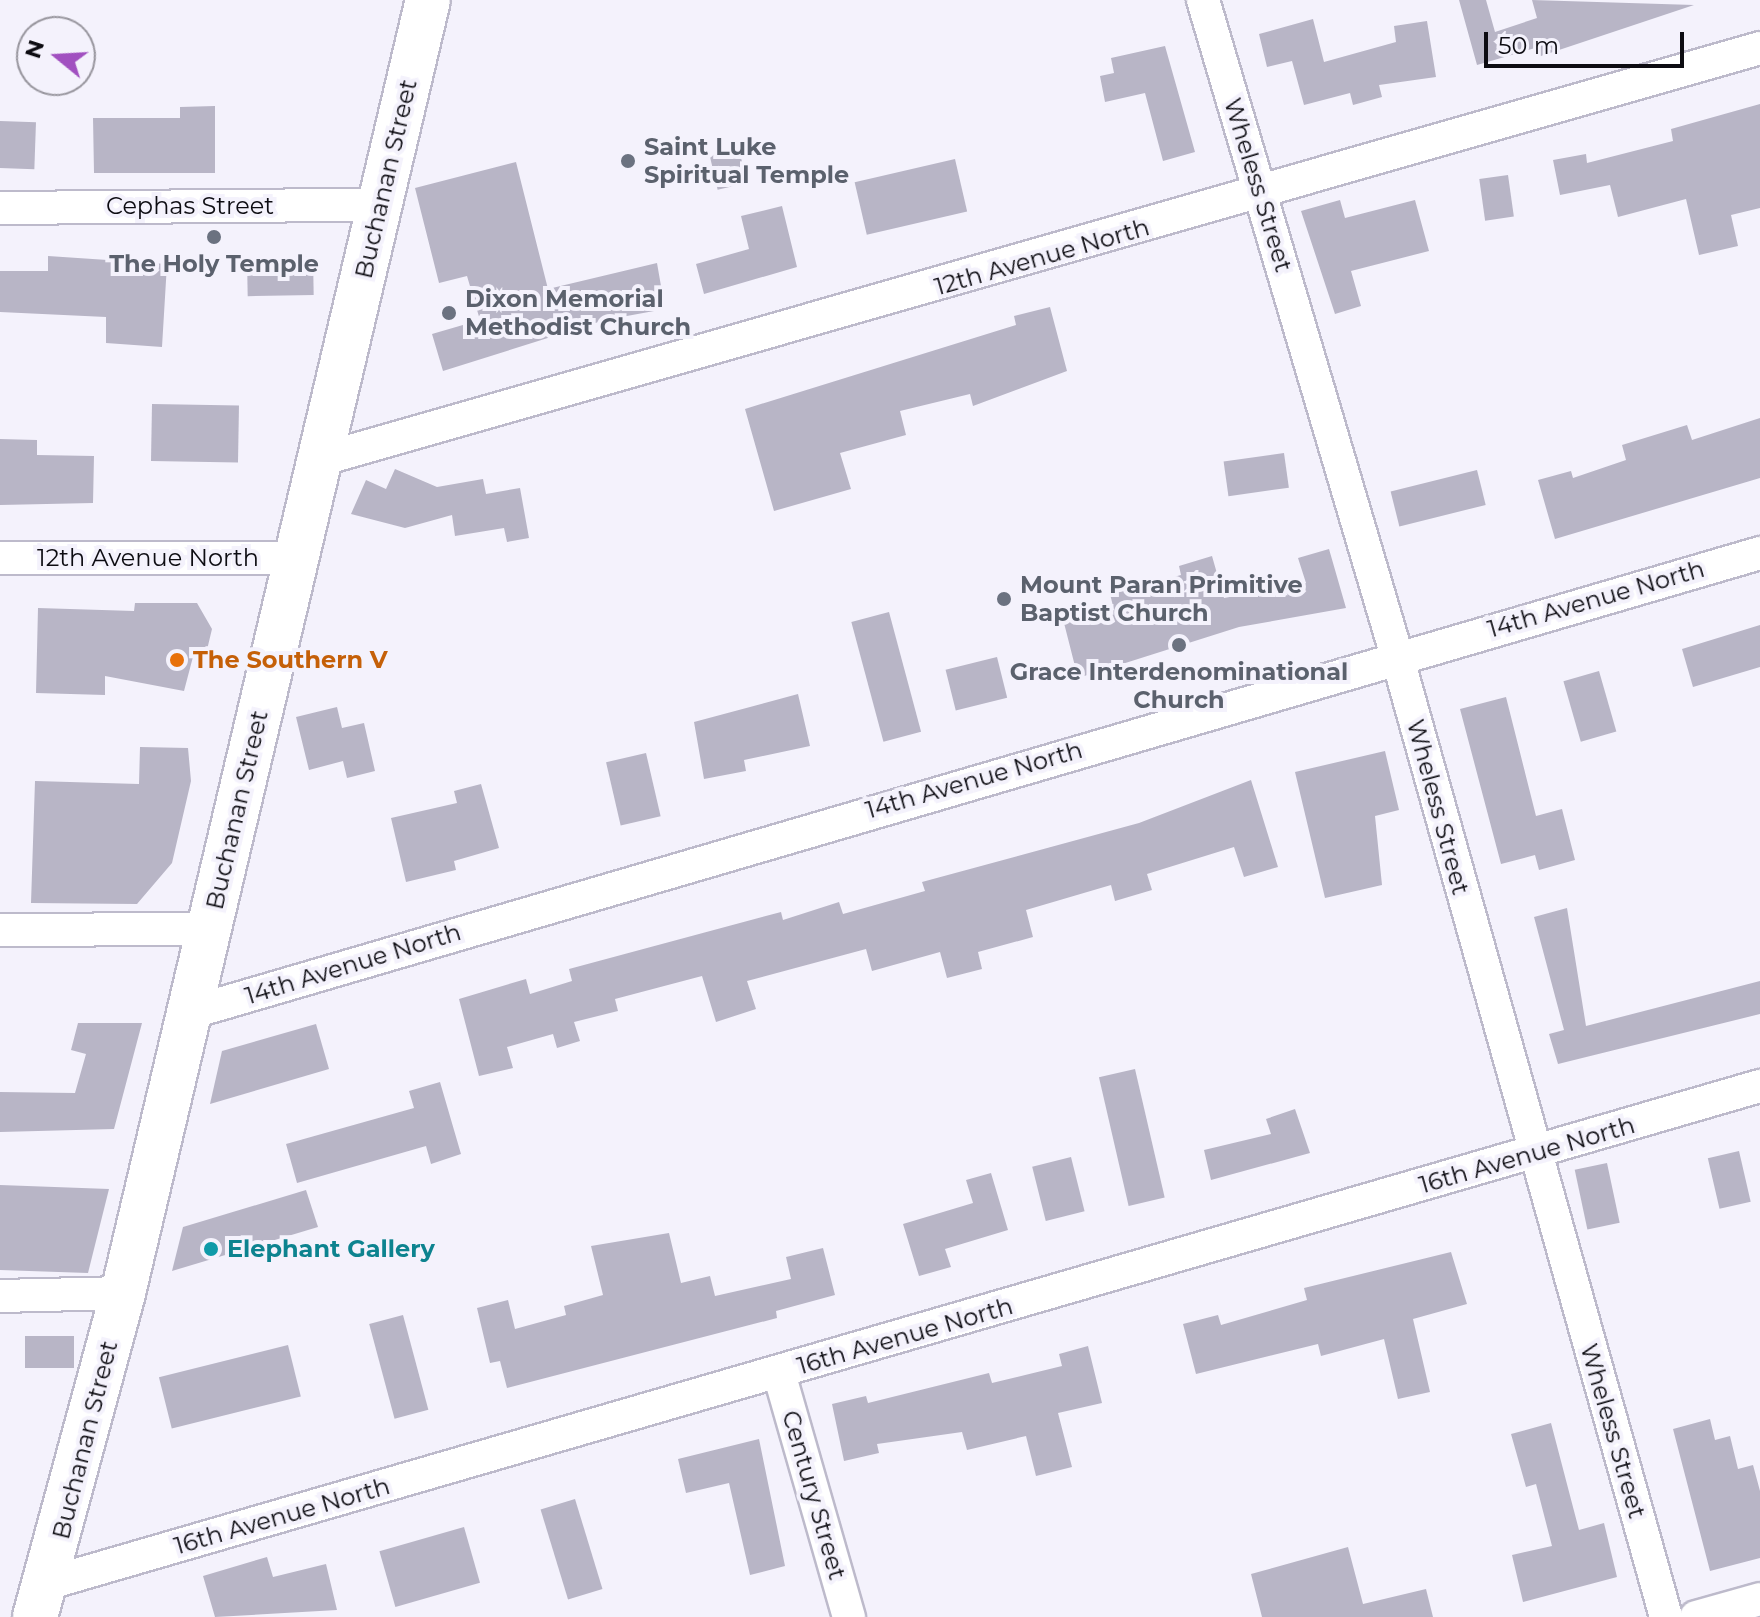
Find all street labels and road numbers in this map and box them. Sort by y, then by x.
street label: Buchanan Street [349,77,423,281]
street label: Wheless Street [1218,95,1298,275]
street label: Cephas Street [106,192,274,220]
street label: 12th Avenue North [931,213,1153,301]
street label: 12th Avenue North [37,544,259,572]
street label: 14th Avenue North [1484,554,1708,644]
street label: Buchanan Street [200,708,274,912]
street label: Wheless Street [1401,716,1475,898]
street label: 14th Avenue North [862,735,1086,825]
street label: 14th Avenue North [242,917,464,1011]
street label: 16th Avenue North [1416,1110,1638,1200]
street label: 16th Avenue North [794,1291,1016,1381]
street label: Buchanan Street [46,1338,124,1542]
street label: Wheless Street [1574,1340,1652,1522]
street label: Century Street [776,1407,852,1583]
street label: 16th Avenue North [171,1471,393,1561]

